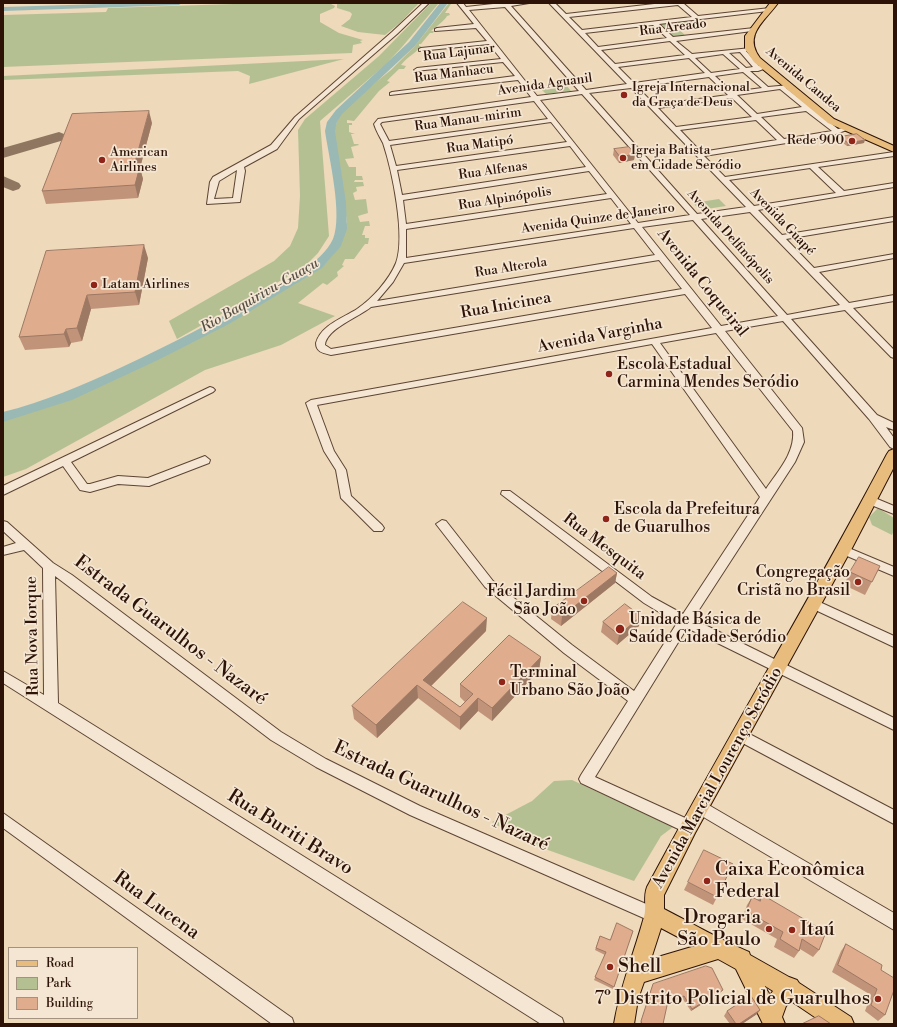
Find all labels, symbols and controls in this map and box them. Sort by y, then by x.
street label: Rua Areado [638,16,708,40]
street label: Rua Lajunar [422,41,496,65]
street label: Avenida Candea [762,44,844,116]
street label: Rua Manhacu [413,61,495,87]
street label: Avenida Aguanil [497,71,593,99]
place label: Igreja Internacional da Graça de Deus [632,80,750,111]
marker: Igreja Internacional da Graça de Deus [619,90,629,100]
street label: Rua Manau-mirim [414,105,522,135]
street label: Rua Matipó [446,133,514,157]
place label: Rede 900 [787,133,844,149]
marker: Rede 900 [847,136,857,146]
place label: Igreja Batista em Cidade Seródio [631,143,741,174]
place label: American Airlines [110,145,168,176]
marker: Igreja Batista em Cidade Seródio [618,153,628,163]
marker: American Airlines [97,155,107,165]
street label: Rua Alfenas [458,158,528,184]
street label: Rua Alpinópolis [457,184,553,214]
street label: Avenida Guapé [746,185,818,259]
street label: Avenida Delfinópolis [683,186,777,288]
street label: Avenida Quinze de Janeiro [520,200,676,238]
street label: Avenida Coqueiral [653,225,751,341]
water label: Rio Baquirivu-Guaçu [198,255,322,337]
street label: Rua Alterola [474,255,548,281]
place label: Latam Airlines [102,277,189,293]
marker: Latam Airlines [89,280,99,290]
street label: Rua Inicinea [459,289,553,323]
street label: Avenida Varginha [536,314,664,358]
place label: Escola Estadual Carmina Mendes Seródio [617,355,799,393]
marker: Escola Estadual Carmina Mendes Seródio [604,369,614,379]
place label: Escola da Prefeitura de Guarulhos [614,500,760,538]
street label: Rua Mesquita [559,510,649,584]
marker: Escola da Prefeitura de Guarulhos [601,514,611,524]
street label: Estrada Guarulhos - Nazaré [69,551,271,711]
place label: Congregação Cristã no Brasil [737,563,850,601]
street label: Rua Nova Iorque [22,576,44,696]
marker: Congregação Cristã no Brasil [853,577,863,587]
place label: Fácil Jardim São João [487,582,576,620]
marker: Fácil Jardim São João [579,596,589,606]
place label: Unidade Básica de Saúde Cidade Seródio [629,610,786,648]
marker: Unidade Básica de Saúde Cidade Seródio [614,623,626,635]
place label: Terminal Urbano São João [510,663,630,701]
street label: Avenida Marcial Lourenço Seródio [649,664,787,892]
marker: Terminal Urbano São João [497,677,507,687]
street label: Estrada Guarulhos - Nazaré [329,737,553,857]
street label: Rua Buriti Bravo [223,785,357,881]
place label: Caixa Econômica Federal [715,859,865,903]
street label: Rua Lucena [108,867,204,945]
marker: Caixa Econômica Federal [702,876,712,886]
place label: Drogaria São Paulo [677,907,761,951]
place label: Itaú [800,919,835,941]
marker: Drogaria São Paulo [764,924,774,934]
marker: Itaú [787,925,797,935]
legend [8,947,138,1019]
text: Road [46,956,74,971]
place label: Shell [618,956,661,978]
marker: Shell [605,962,615,972]
text: Park [46,976,71,991]
place label: 7º Distrito Policial de Guarulhos [595,988,870,1010]
marker: 7º Distrito Policial de Guarulhos [873,994,883,1004]
text: Building [46,996,93,1011]

